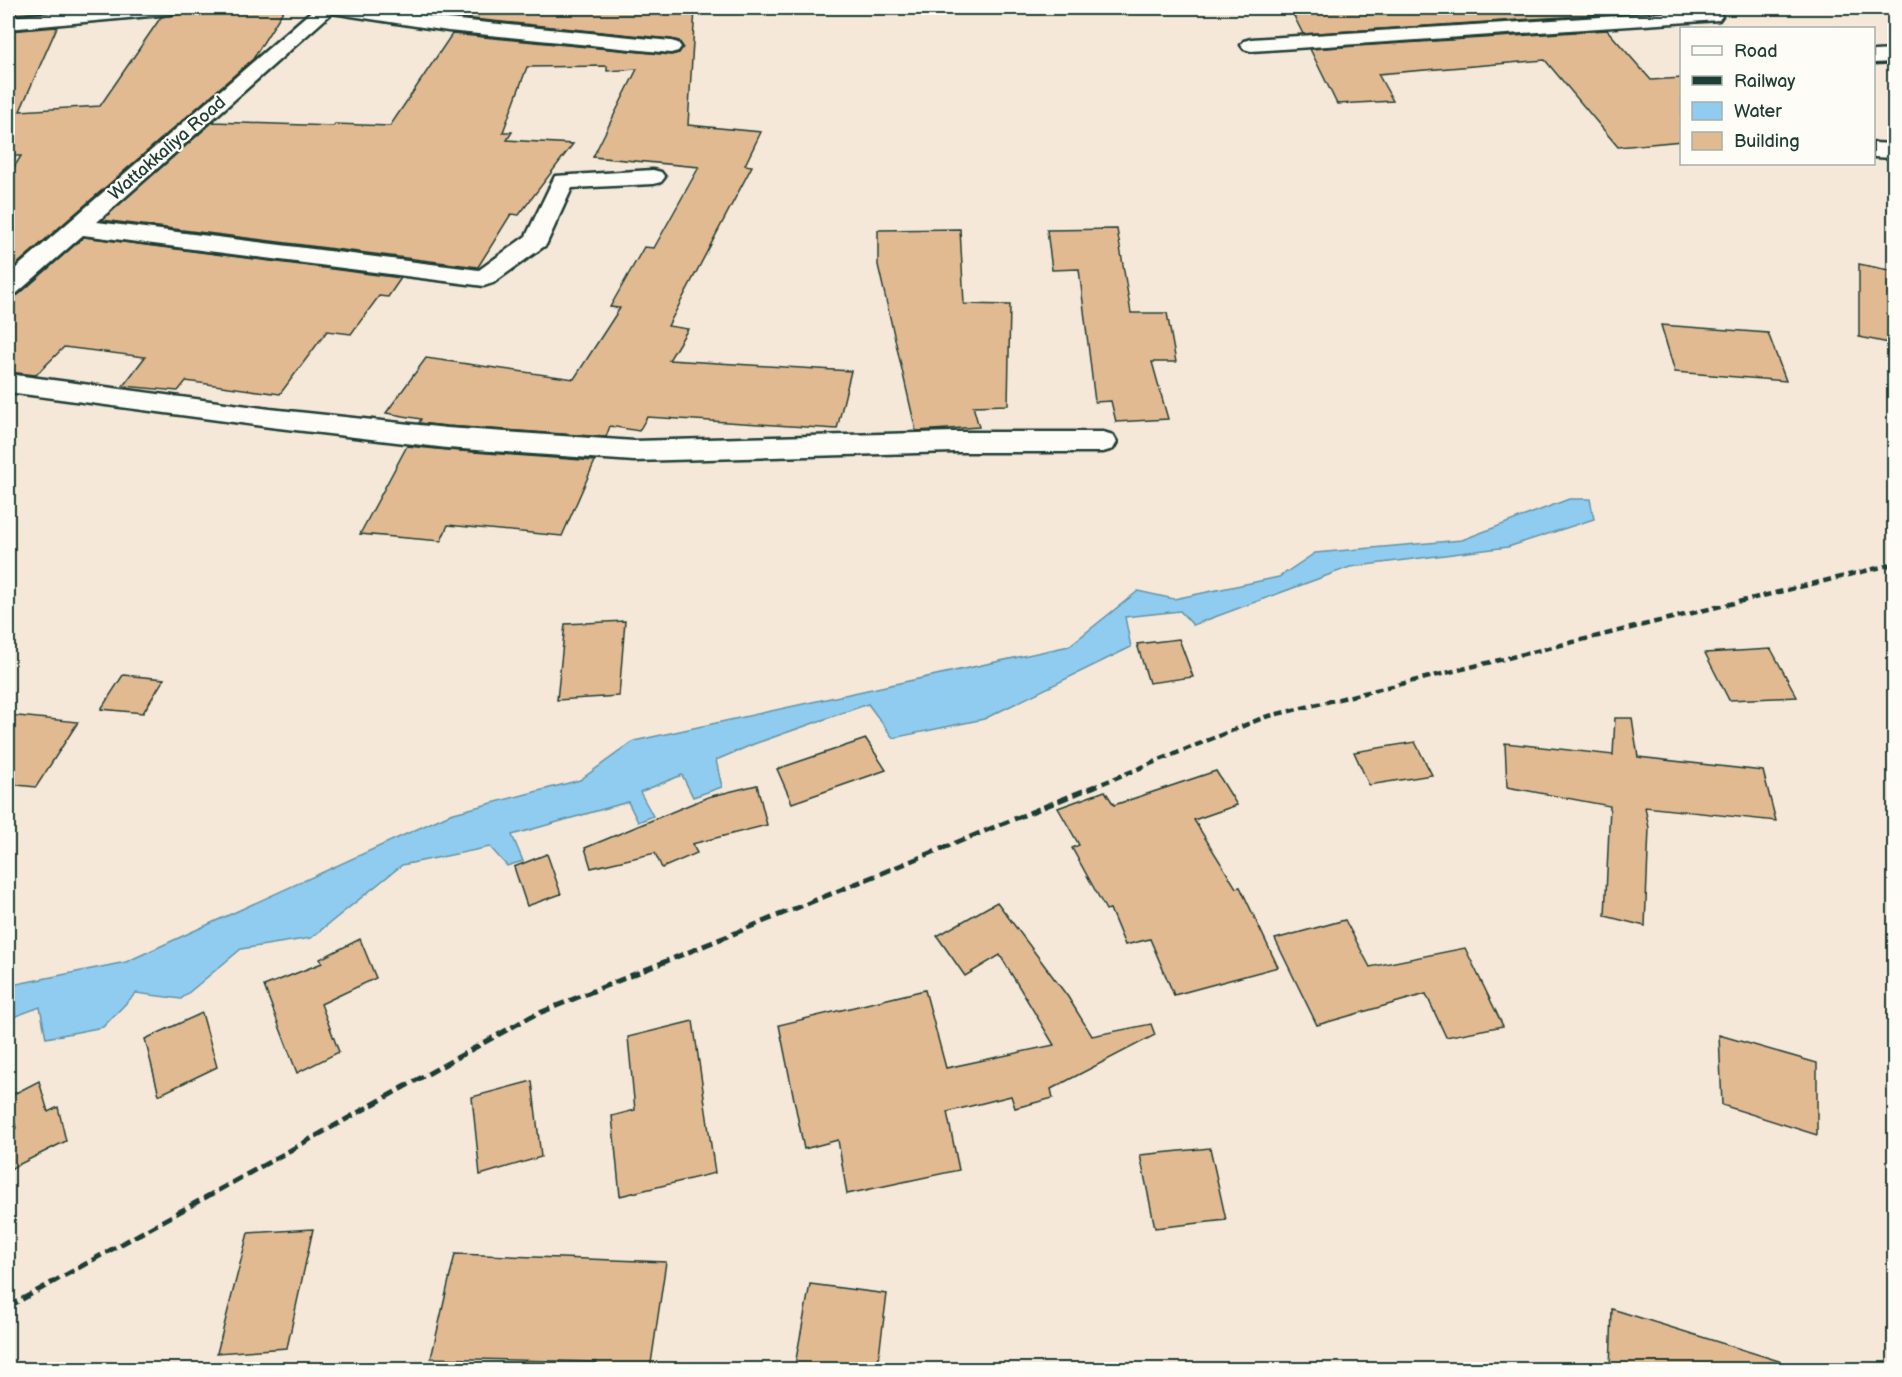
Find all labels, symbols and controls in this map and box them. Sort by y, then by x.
legend [1680,27,1875,165]
text: Road [1734,41,1778,62]
text: Railway [1734,71,1796,92]
street label: Wattakkaliya Road [104,92,230,205]
text: Water [1734,101,1782,122]
text: Building [1734,131,1800,152]

